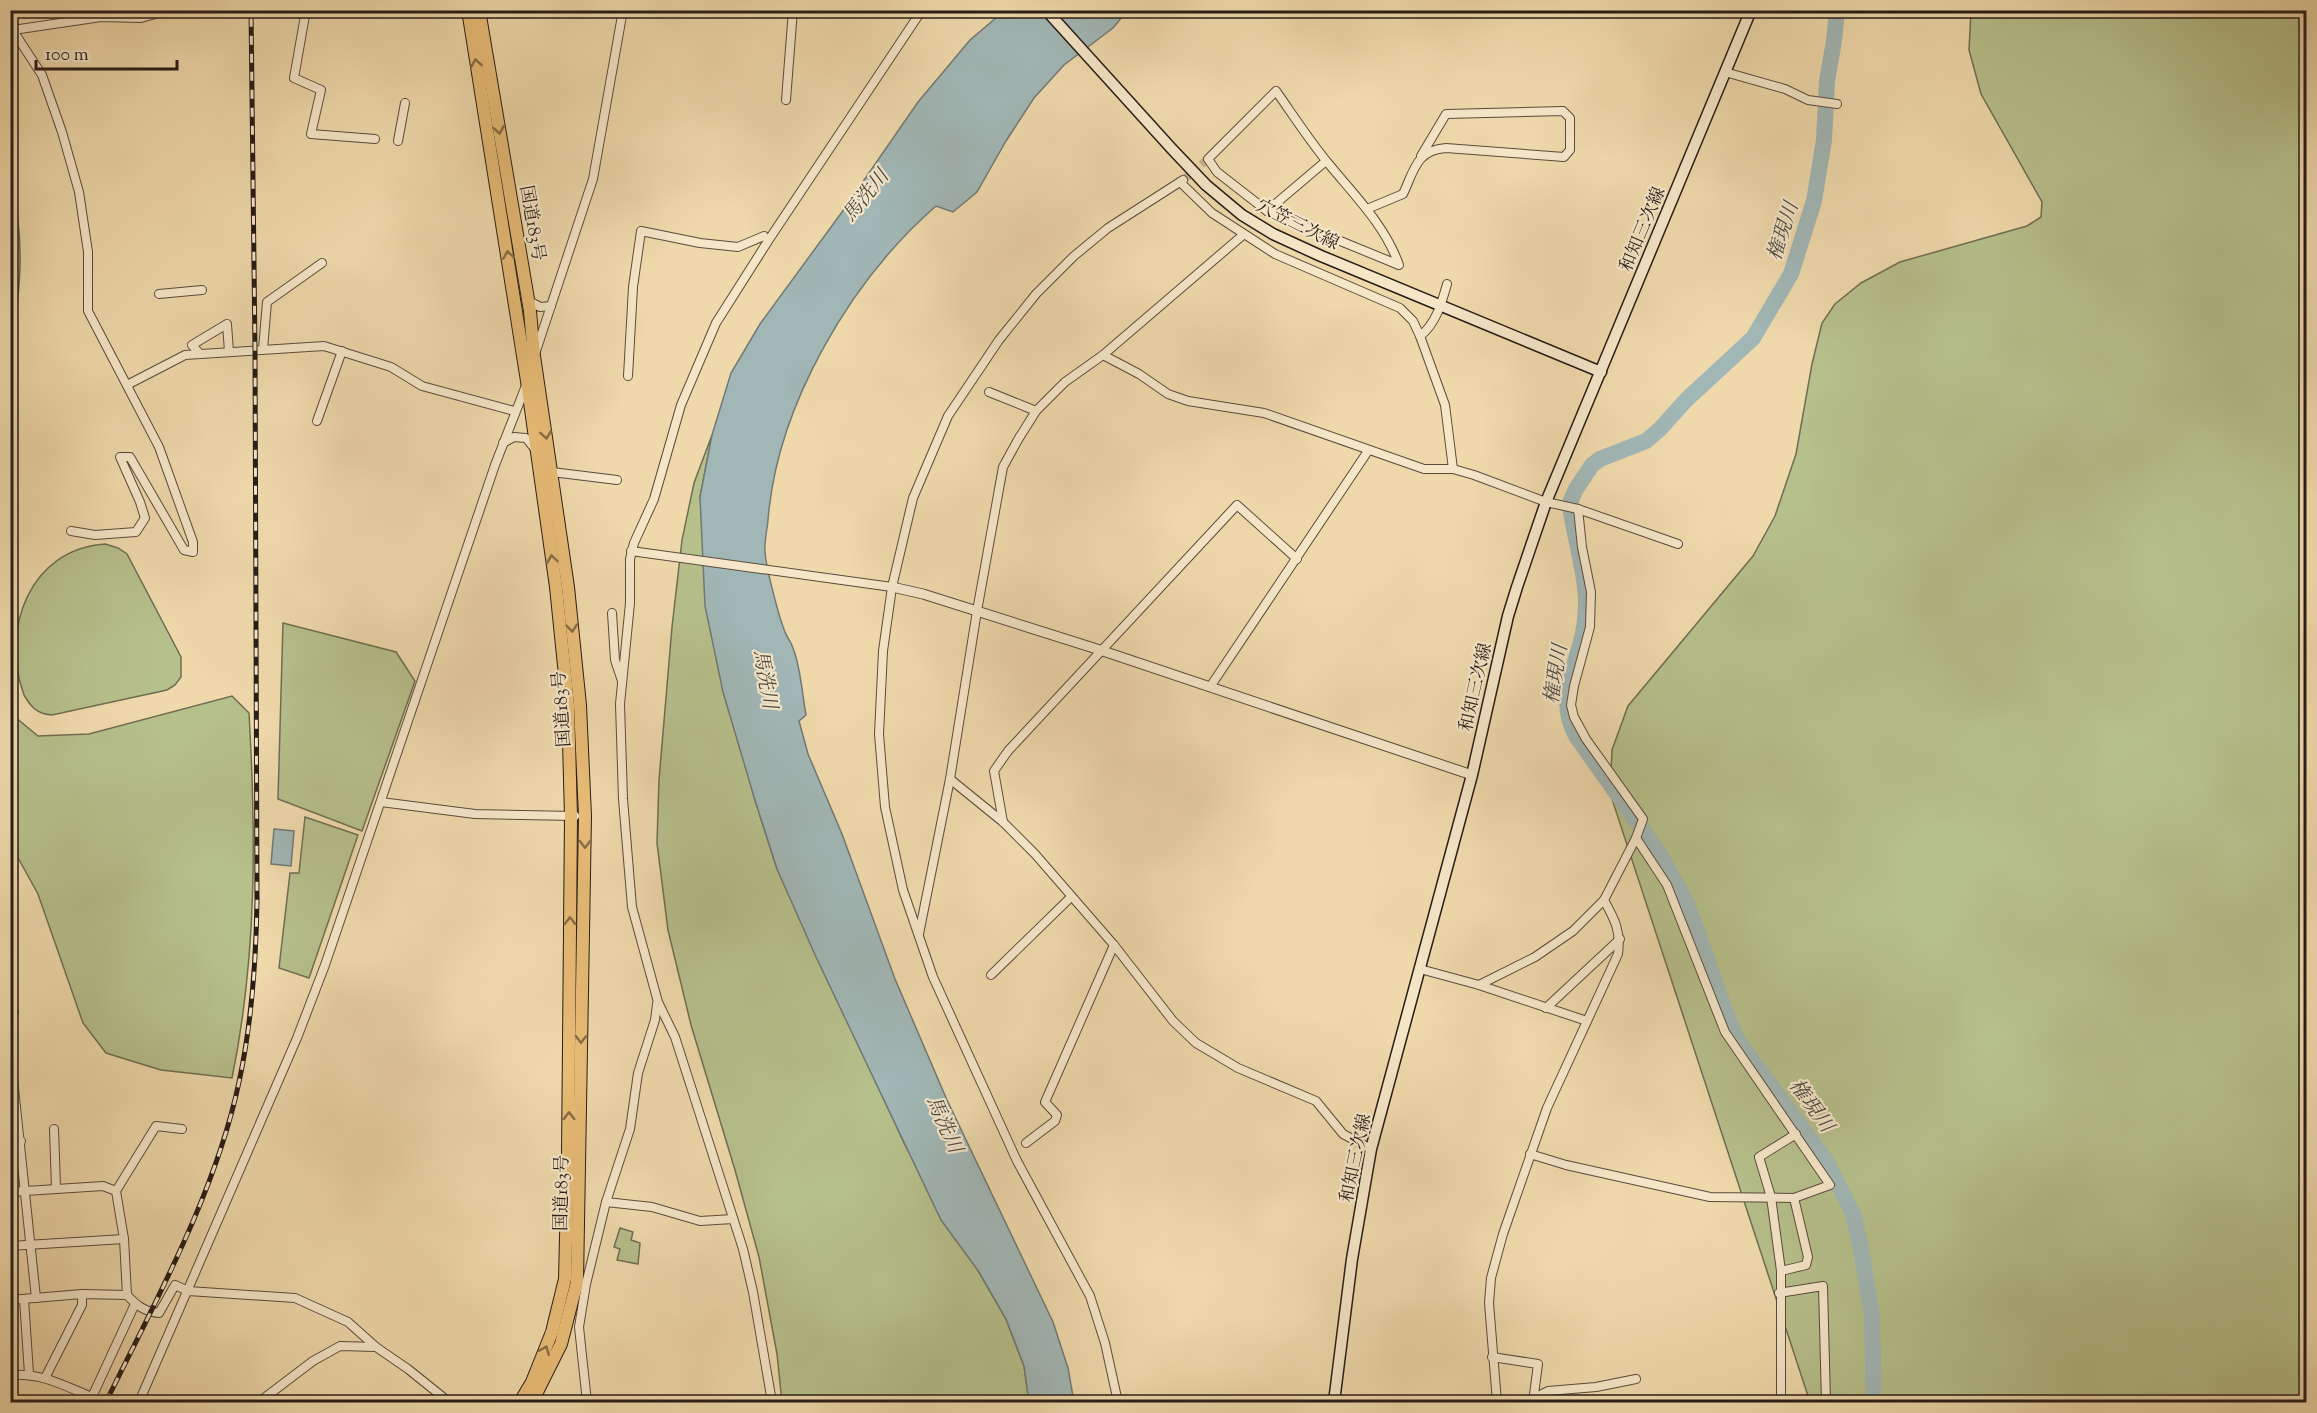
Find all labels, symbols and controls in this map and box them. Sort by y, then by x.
scale bar [36,33,177,71]
text: 100 m [45,43,89,69]
one-way arrow [470,58,482,68]
one-way arrow [492,125,505,135]
water label: 馬洗川 [837,163,898,229]
street label: 国道183号 [512,183,550,263]
street label: 和知三次線 [1614,183,1673,276]
street label: 穴笠三次線 [1251,194,1343,258]
water label: 権現川 [1761,197,1808,265]
one-way arrow [502,251,514,260]
one-way arrow [539,430,551,440]
one-way arrow [546,554,558,563]
one-way arrow [565,624,578,633]
street label: 和知三次線 [1454,641,1500,734]
water label: 権現川 [1538,641,1577,706]
water label: 馬洗川 [744,647,783,713]
street label: 国道183号 [547,670,579,748]
one-way arrow [579,839,591,848]
one-way arrow [564,916,576,925]
one-way arrow [575,1034,588,1043]
water label: 権現川 [1781,1074,1841,1141]
water label: 馬洗川 [917,1092,969,1160]
one-way arrow [563,1111,575,1120]
street label: 和知三次線 [1335,1112,1379,1205]
street label: 国道183号 [549,1155,577,1231]
one-way arrow [538,1345,550,1356]

